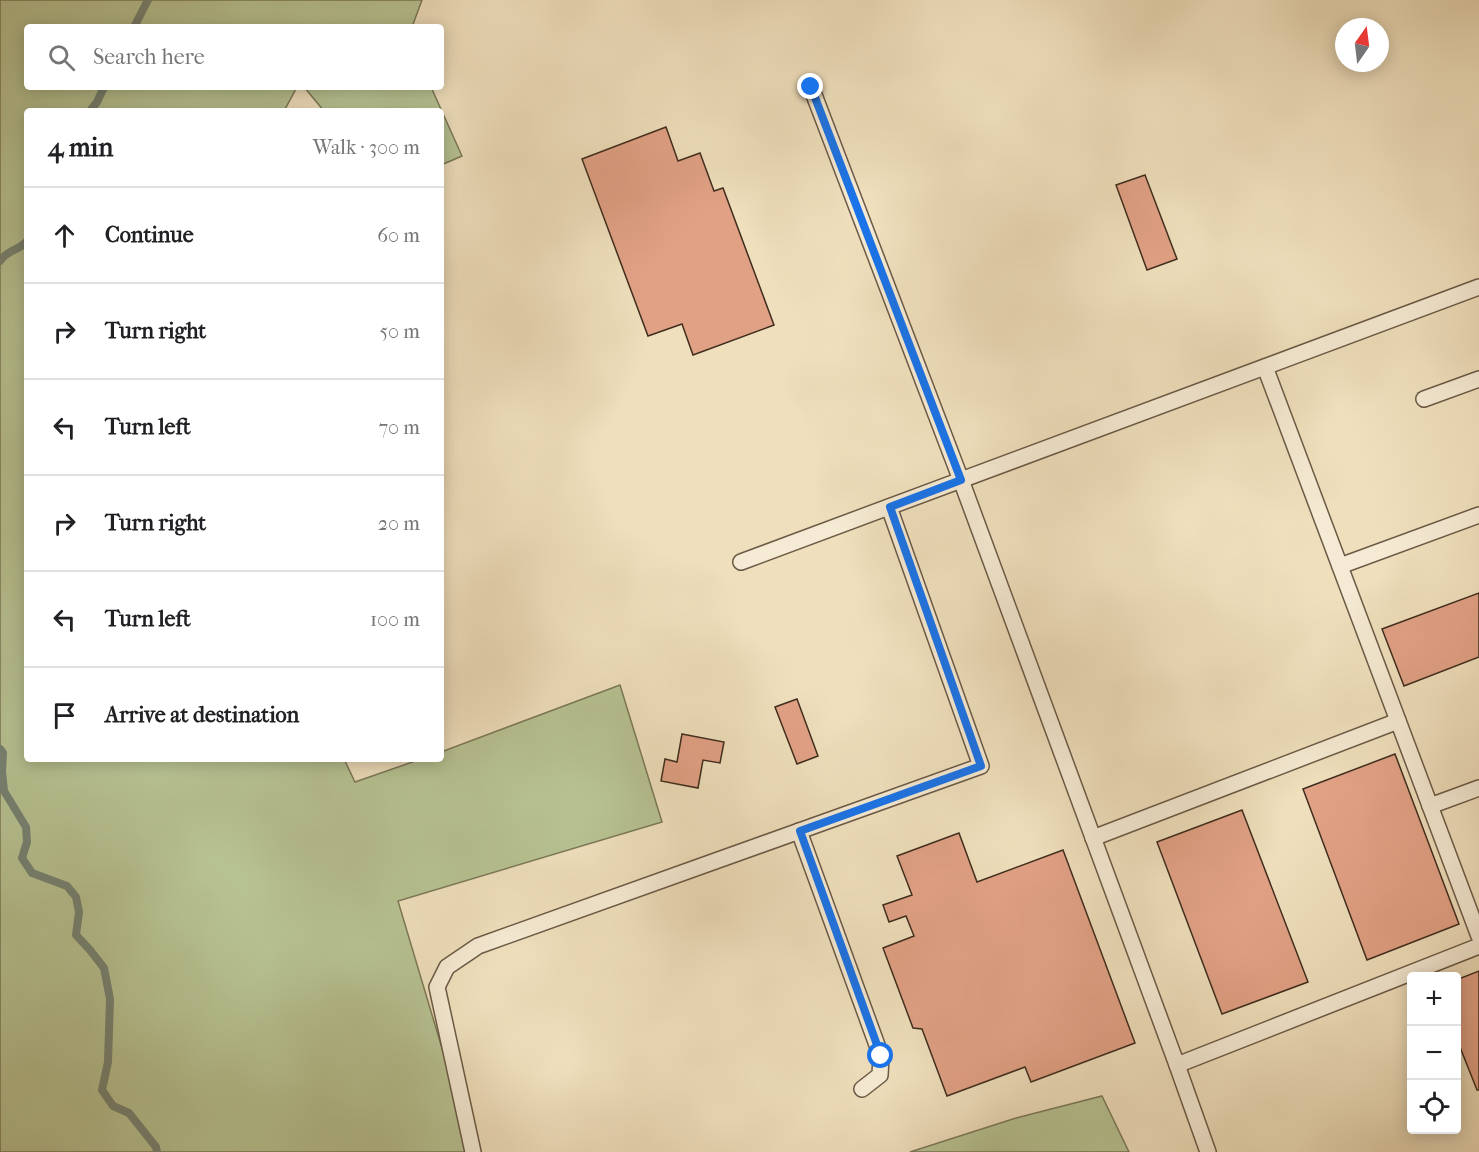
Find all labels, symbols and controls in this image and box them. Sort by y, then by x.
north arrow [1335,18,1389,72]
search box [24,24,444,90]
icon: search [45,41,78,74]
text: Search here [93,44,205,70]
route end [797,73,823,99]
text: 4 min [48,132,113,163]
text: Walk · 300 m [313,136,420,159]
icon: ahead [48,219,81,252]
text: Continue [105,222,194,248]
text: 60 m [377,224,420,247]
icon: right [48,315,81,348]
text: Turn right [105,318,206,344]
text: 50 m [379,320,420,343]
icon: left [48,411,81,444]
text: Turn left [105,414,191,440]
text: 70 m [378,416,420,439]
icon: right [48,507,81,540]
text: Turn right [105,510,206,536]
text: 20 m [378,512,420,535]
icon: left [48,603,81,636]
text: Turn left [105,606,191,632]
text: 100 m [370,608,420,631]
icon: arrive [48,699,81,732]
text: Arrive at destination [105,702,299,728]
map controls [1407,972,1461,1134]
button: + [1407,972,1461,1026]
button: − [1407,1026,1461,1080]
route start [867,1042,893,1068]
button: locate [1407,1080,1461,1134]

